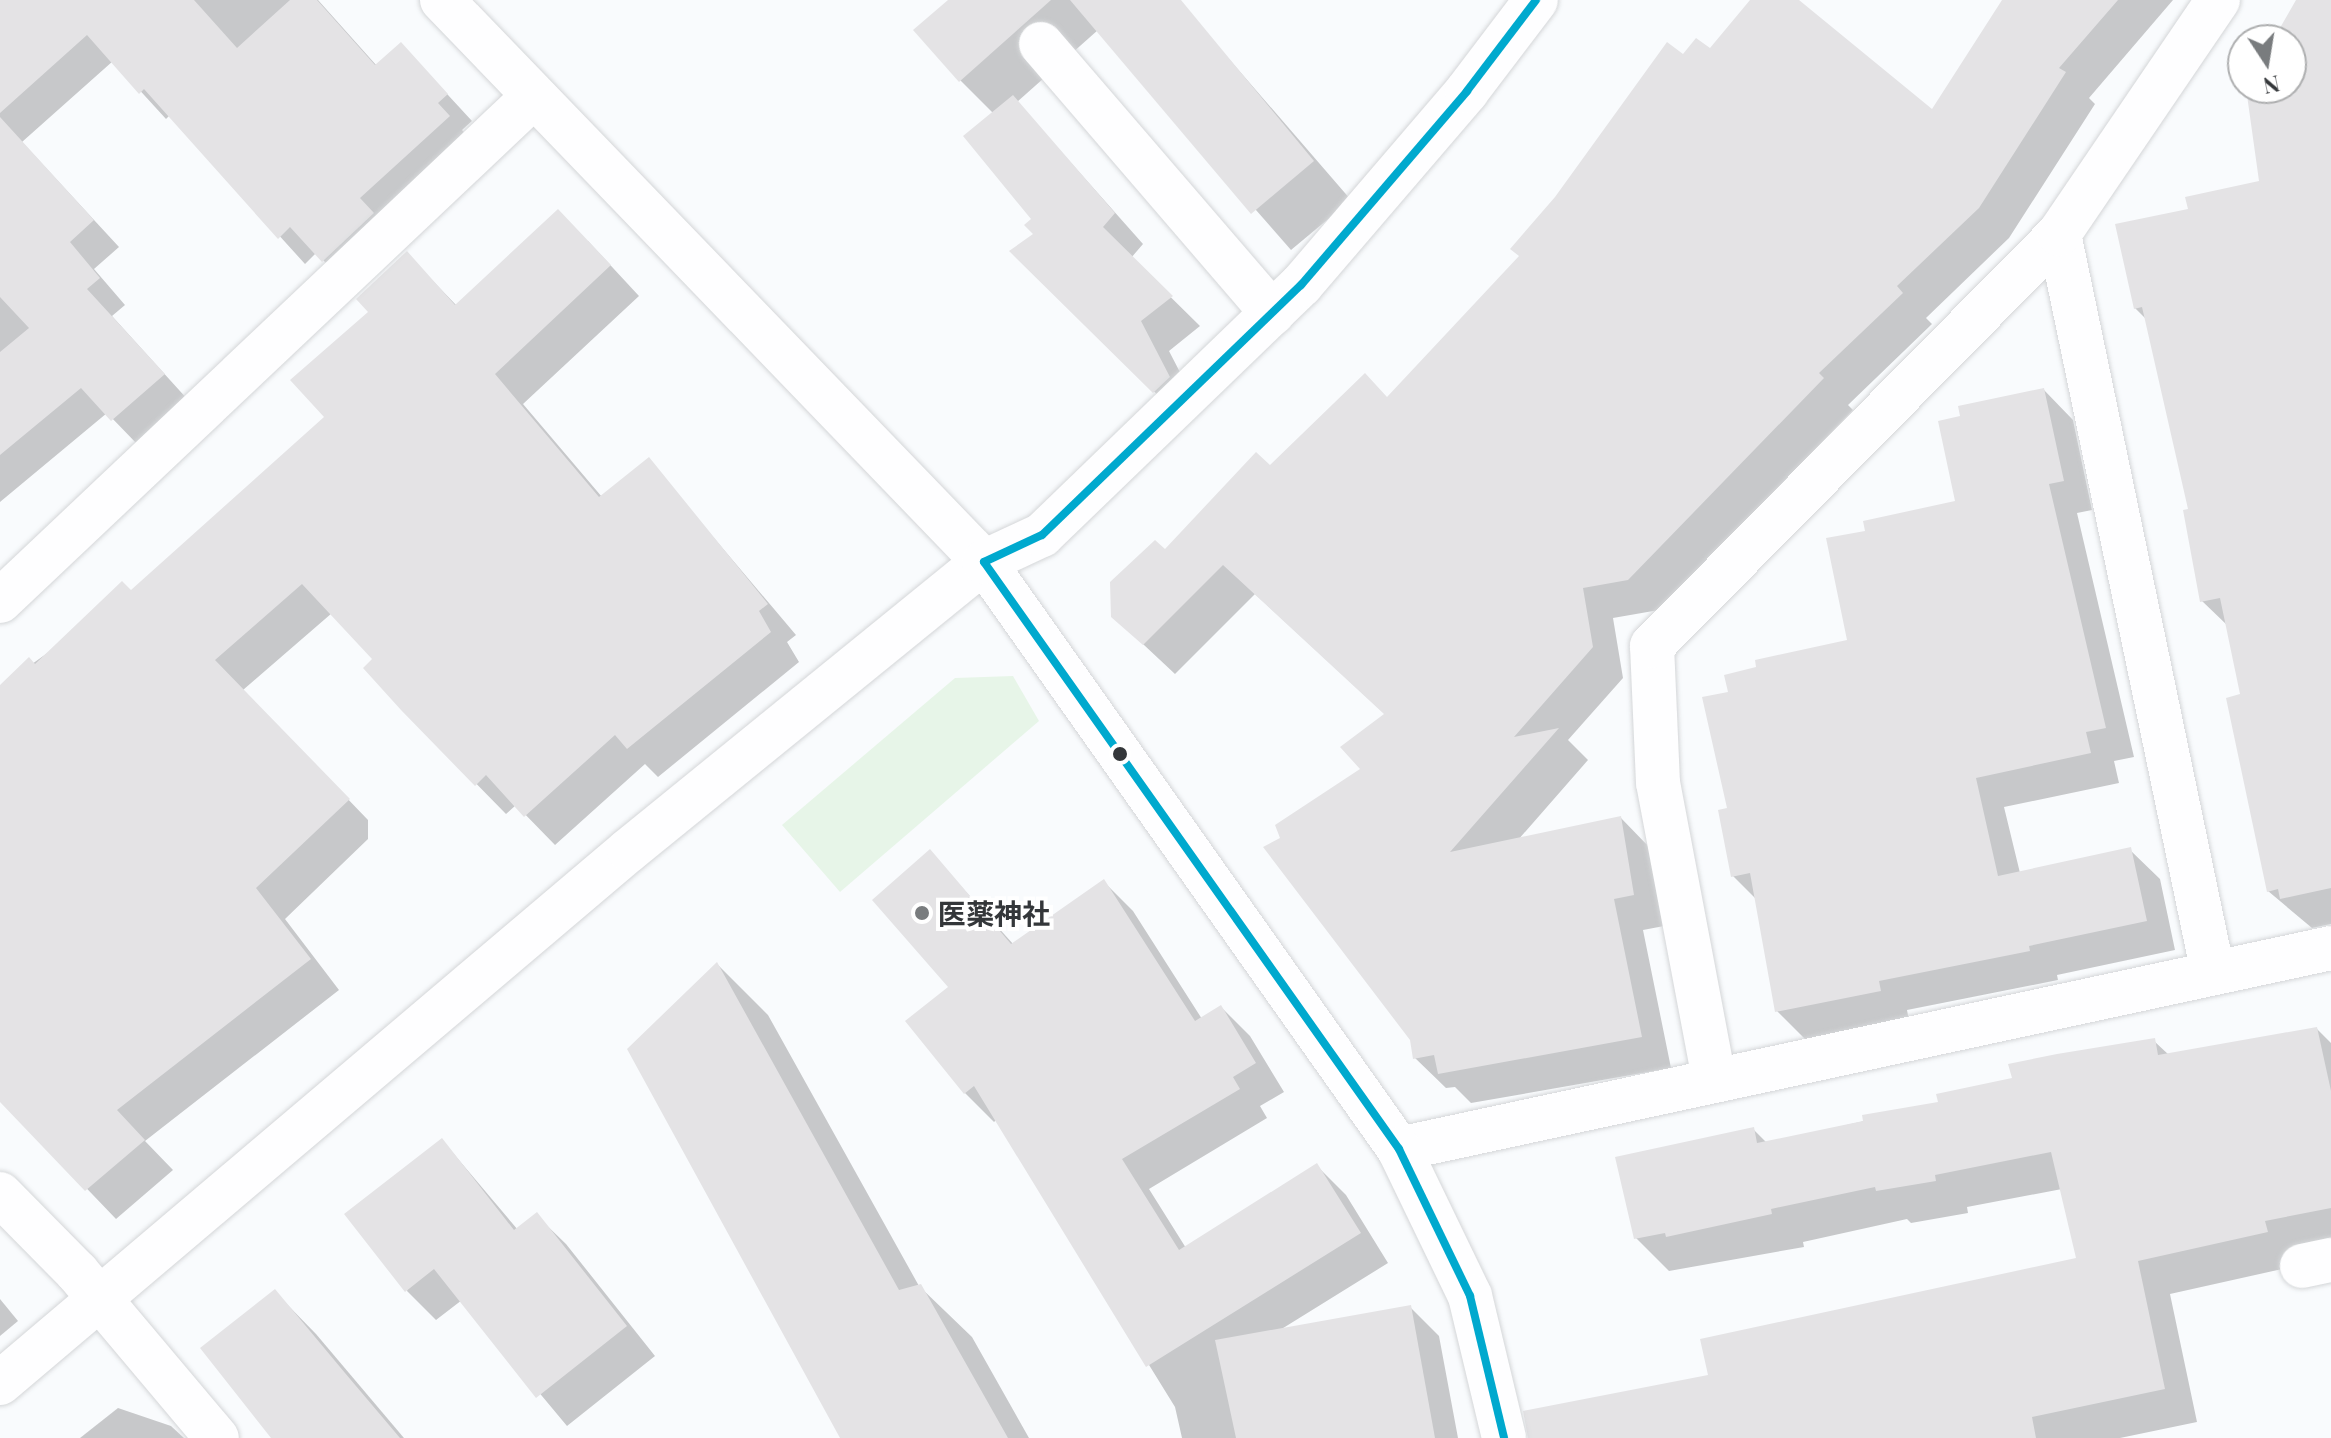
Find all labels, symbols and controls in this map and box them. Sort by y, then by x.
north arrow [2227,24,2307,104]
text: N [2261,69,2282,102]
unlabelled marker [1112,746,1128,762]
place label: 医薬神社 [938,896,1050,930]
marker: 医薬神社 [913,904,931,922]

